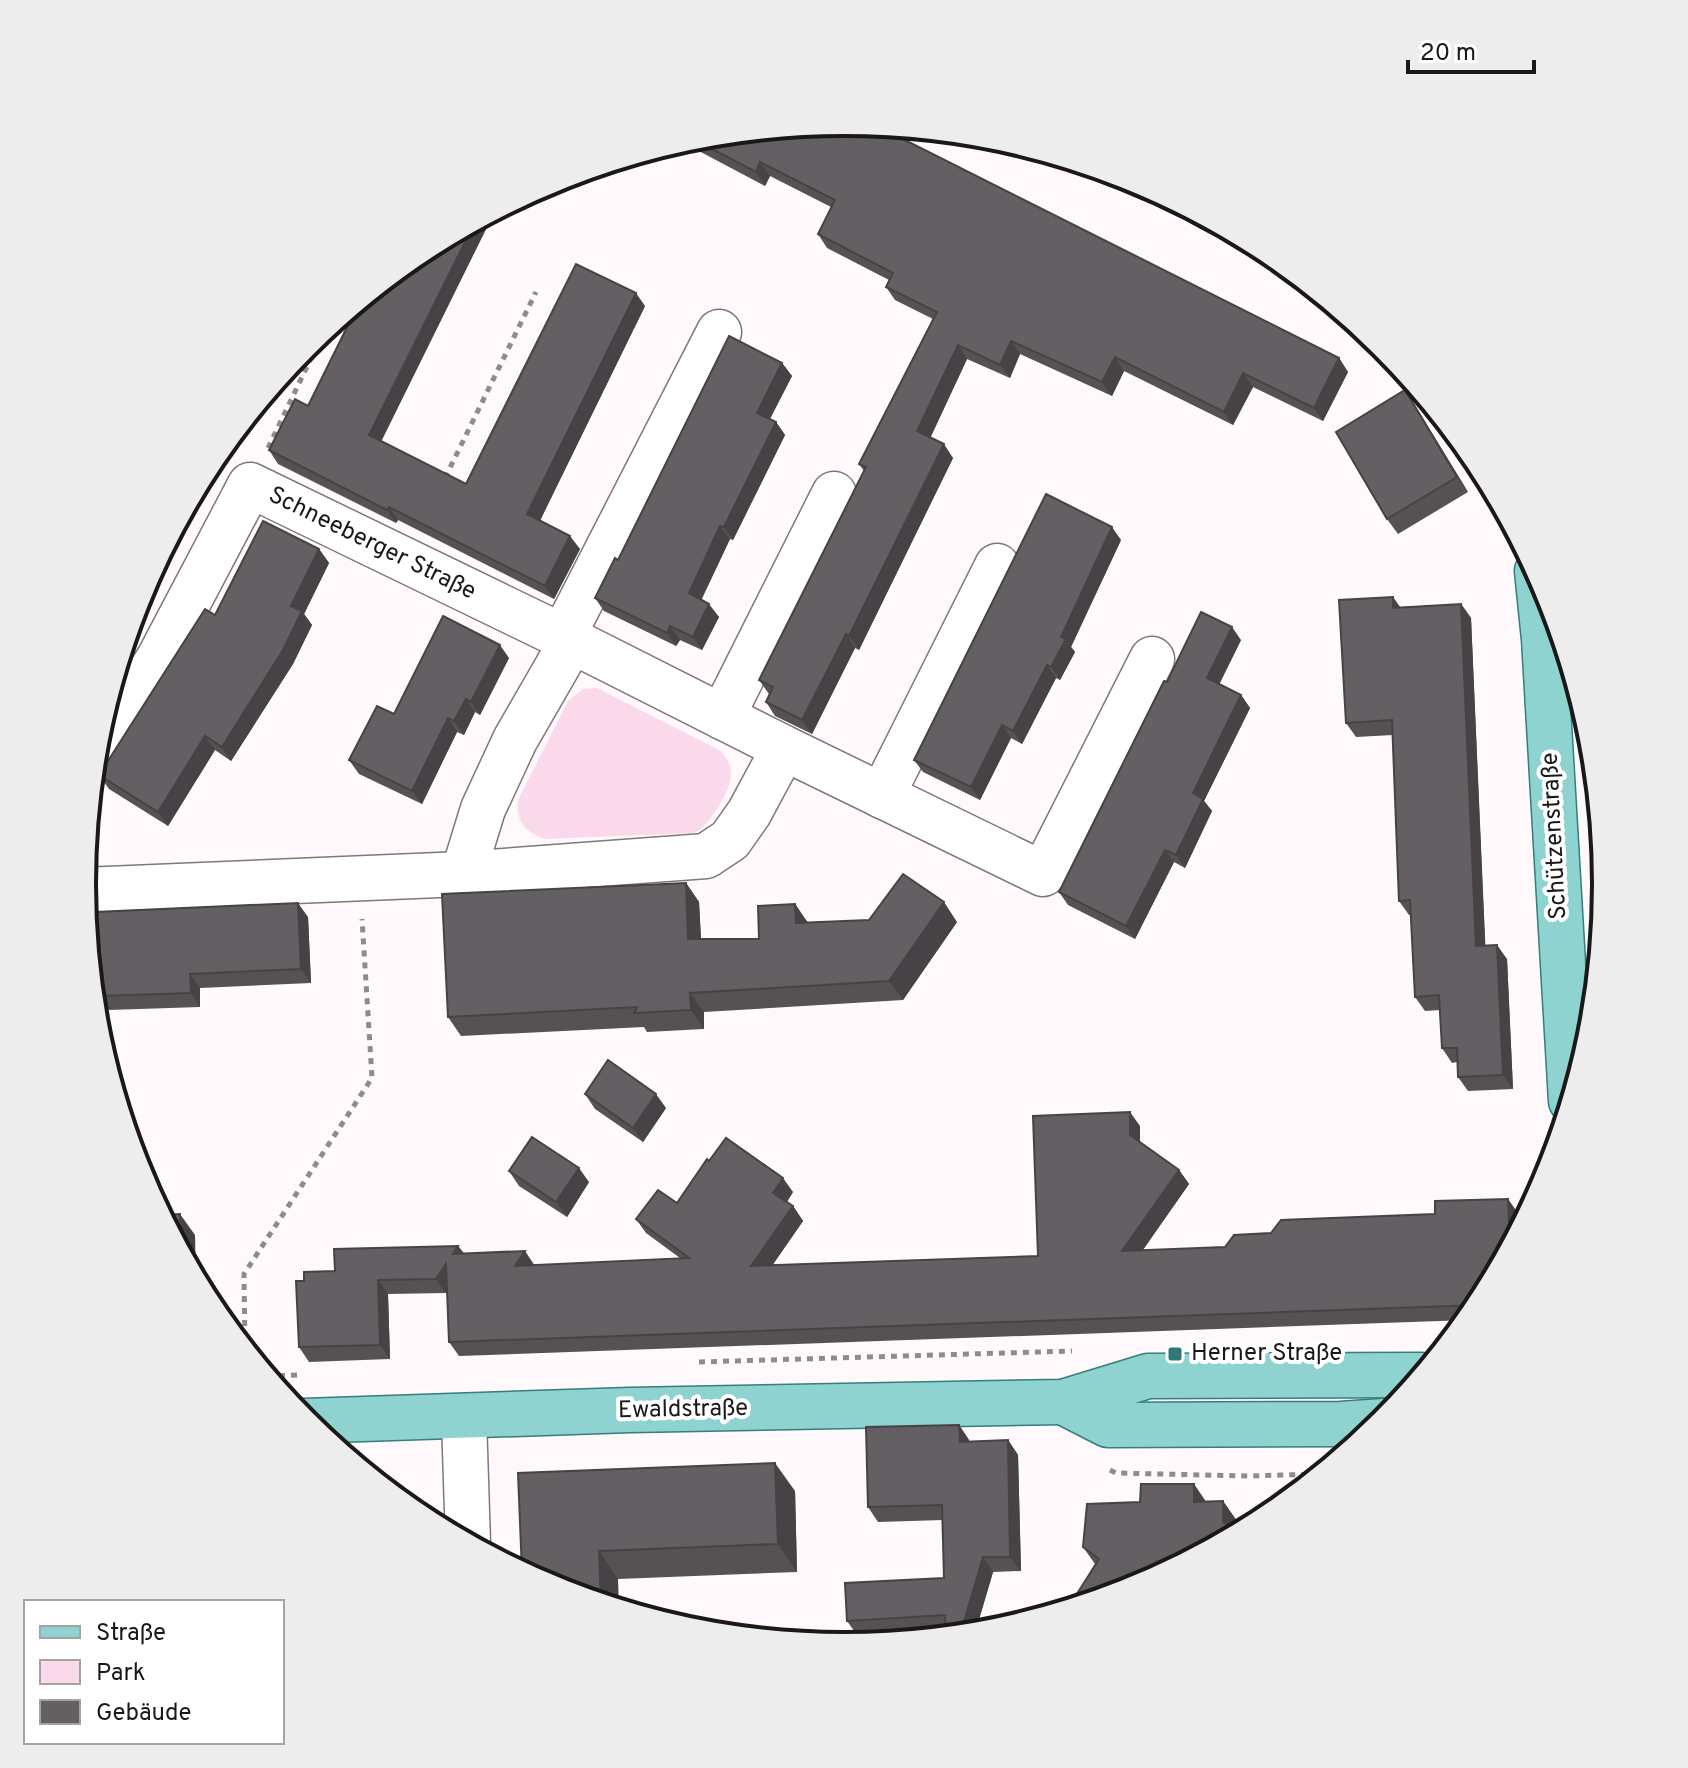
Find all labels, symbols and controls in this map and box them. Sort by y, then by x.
scale bar [1408,24,1534,74]
text: 20 m [1420,39,1476,69]
street label: Schneeberger Straße [263,481,481,607]
street label: Schützenstraße [1536,752,1574,920]
place label: Herner Straße [1191,1339,1342,1369]
marker: Herner Straße [1166,1345,1184,1363]
street label: Ewaldstraße [618,1394,748,1426]
legend [24,1600,284,1744]
text: Straße [96,1619,166,1649]
text: Park [96,1659,146,1689]
text: Gebäude [96,1699,191,1729]

